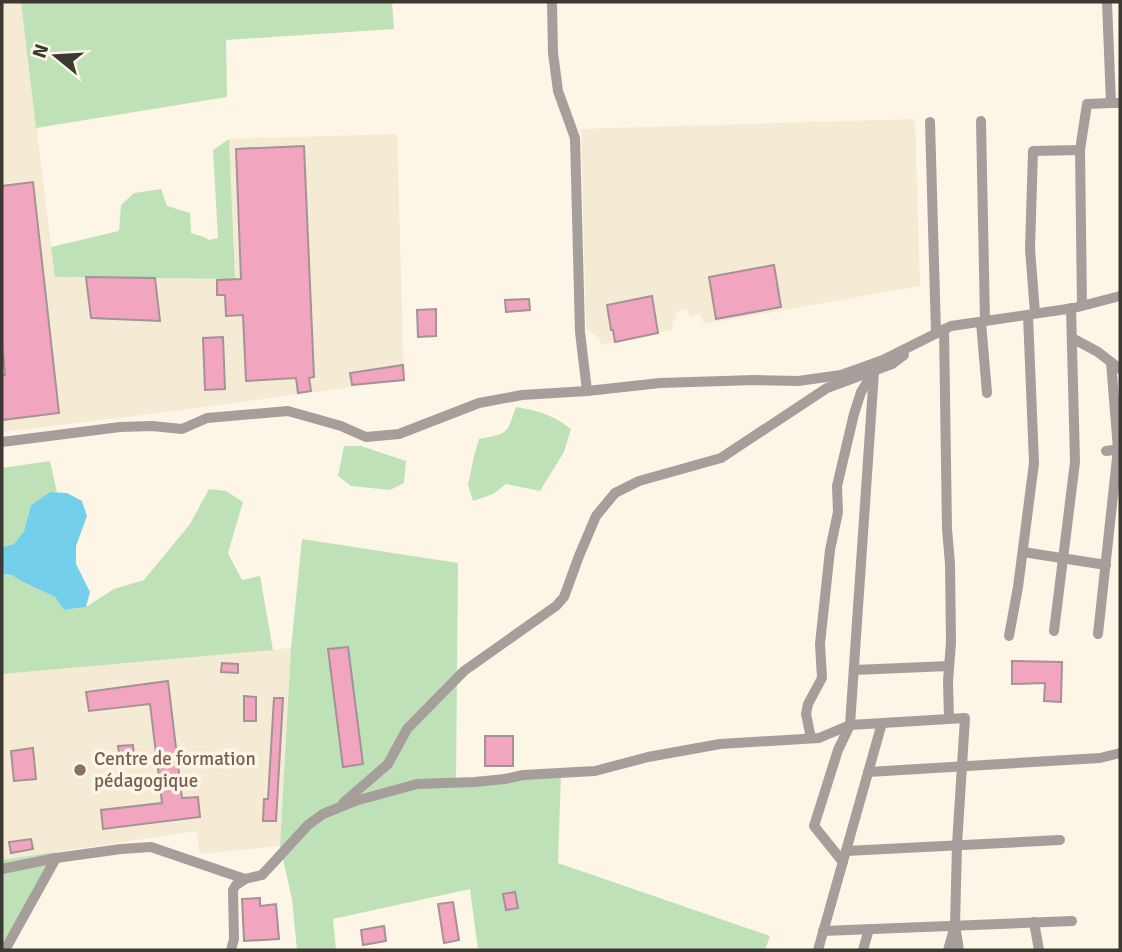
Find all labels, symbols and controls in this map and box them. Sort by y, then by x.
north arrow [21,21,91,91]
text: N [27,41,54,61]
place label: Centre de formation pédagogique [94,747,256,793]
marker: Centre de formation pédagogique [72,762,88,778]

